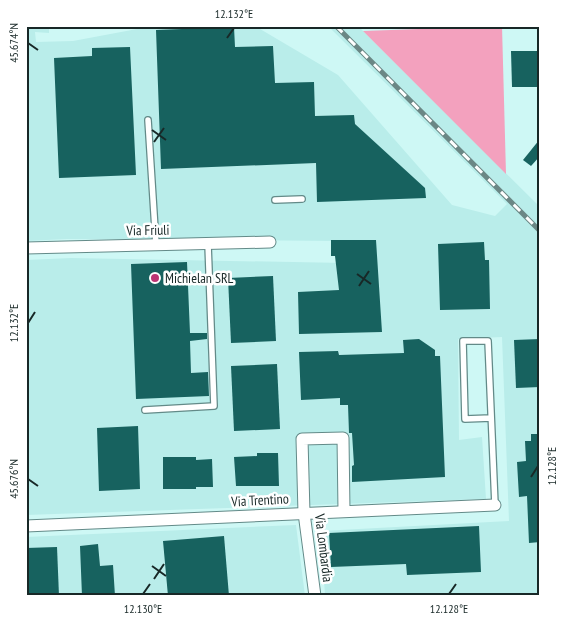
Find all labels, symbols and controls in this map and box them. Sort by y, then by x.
text: 12.132°E [215,6,253,21]
text: 45.674°N [6,23,21,63]
street label: Via Friuli [125,221,170,239]
place label: Michielan SRL [165,269,234,287]
marker: Michielan SRL [149,272,161,284]
text: 12.132°E [6,304,21,342]
text: 12.128°E [544,447,559,485]
text: 45.676°N [6,459,21,499]
street label: Via Trentino [230,490,289,511]
street label: Via Lombardia [311,512,337,583]
text: 12.130°E [124,601,162,616]
text: 12.128°E [430,601,468,616]

